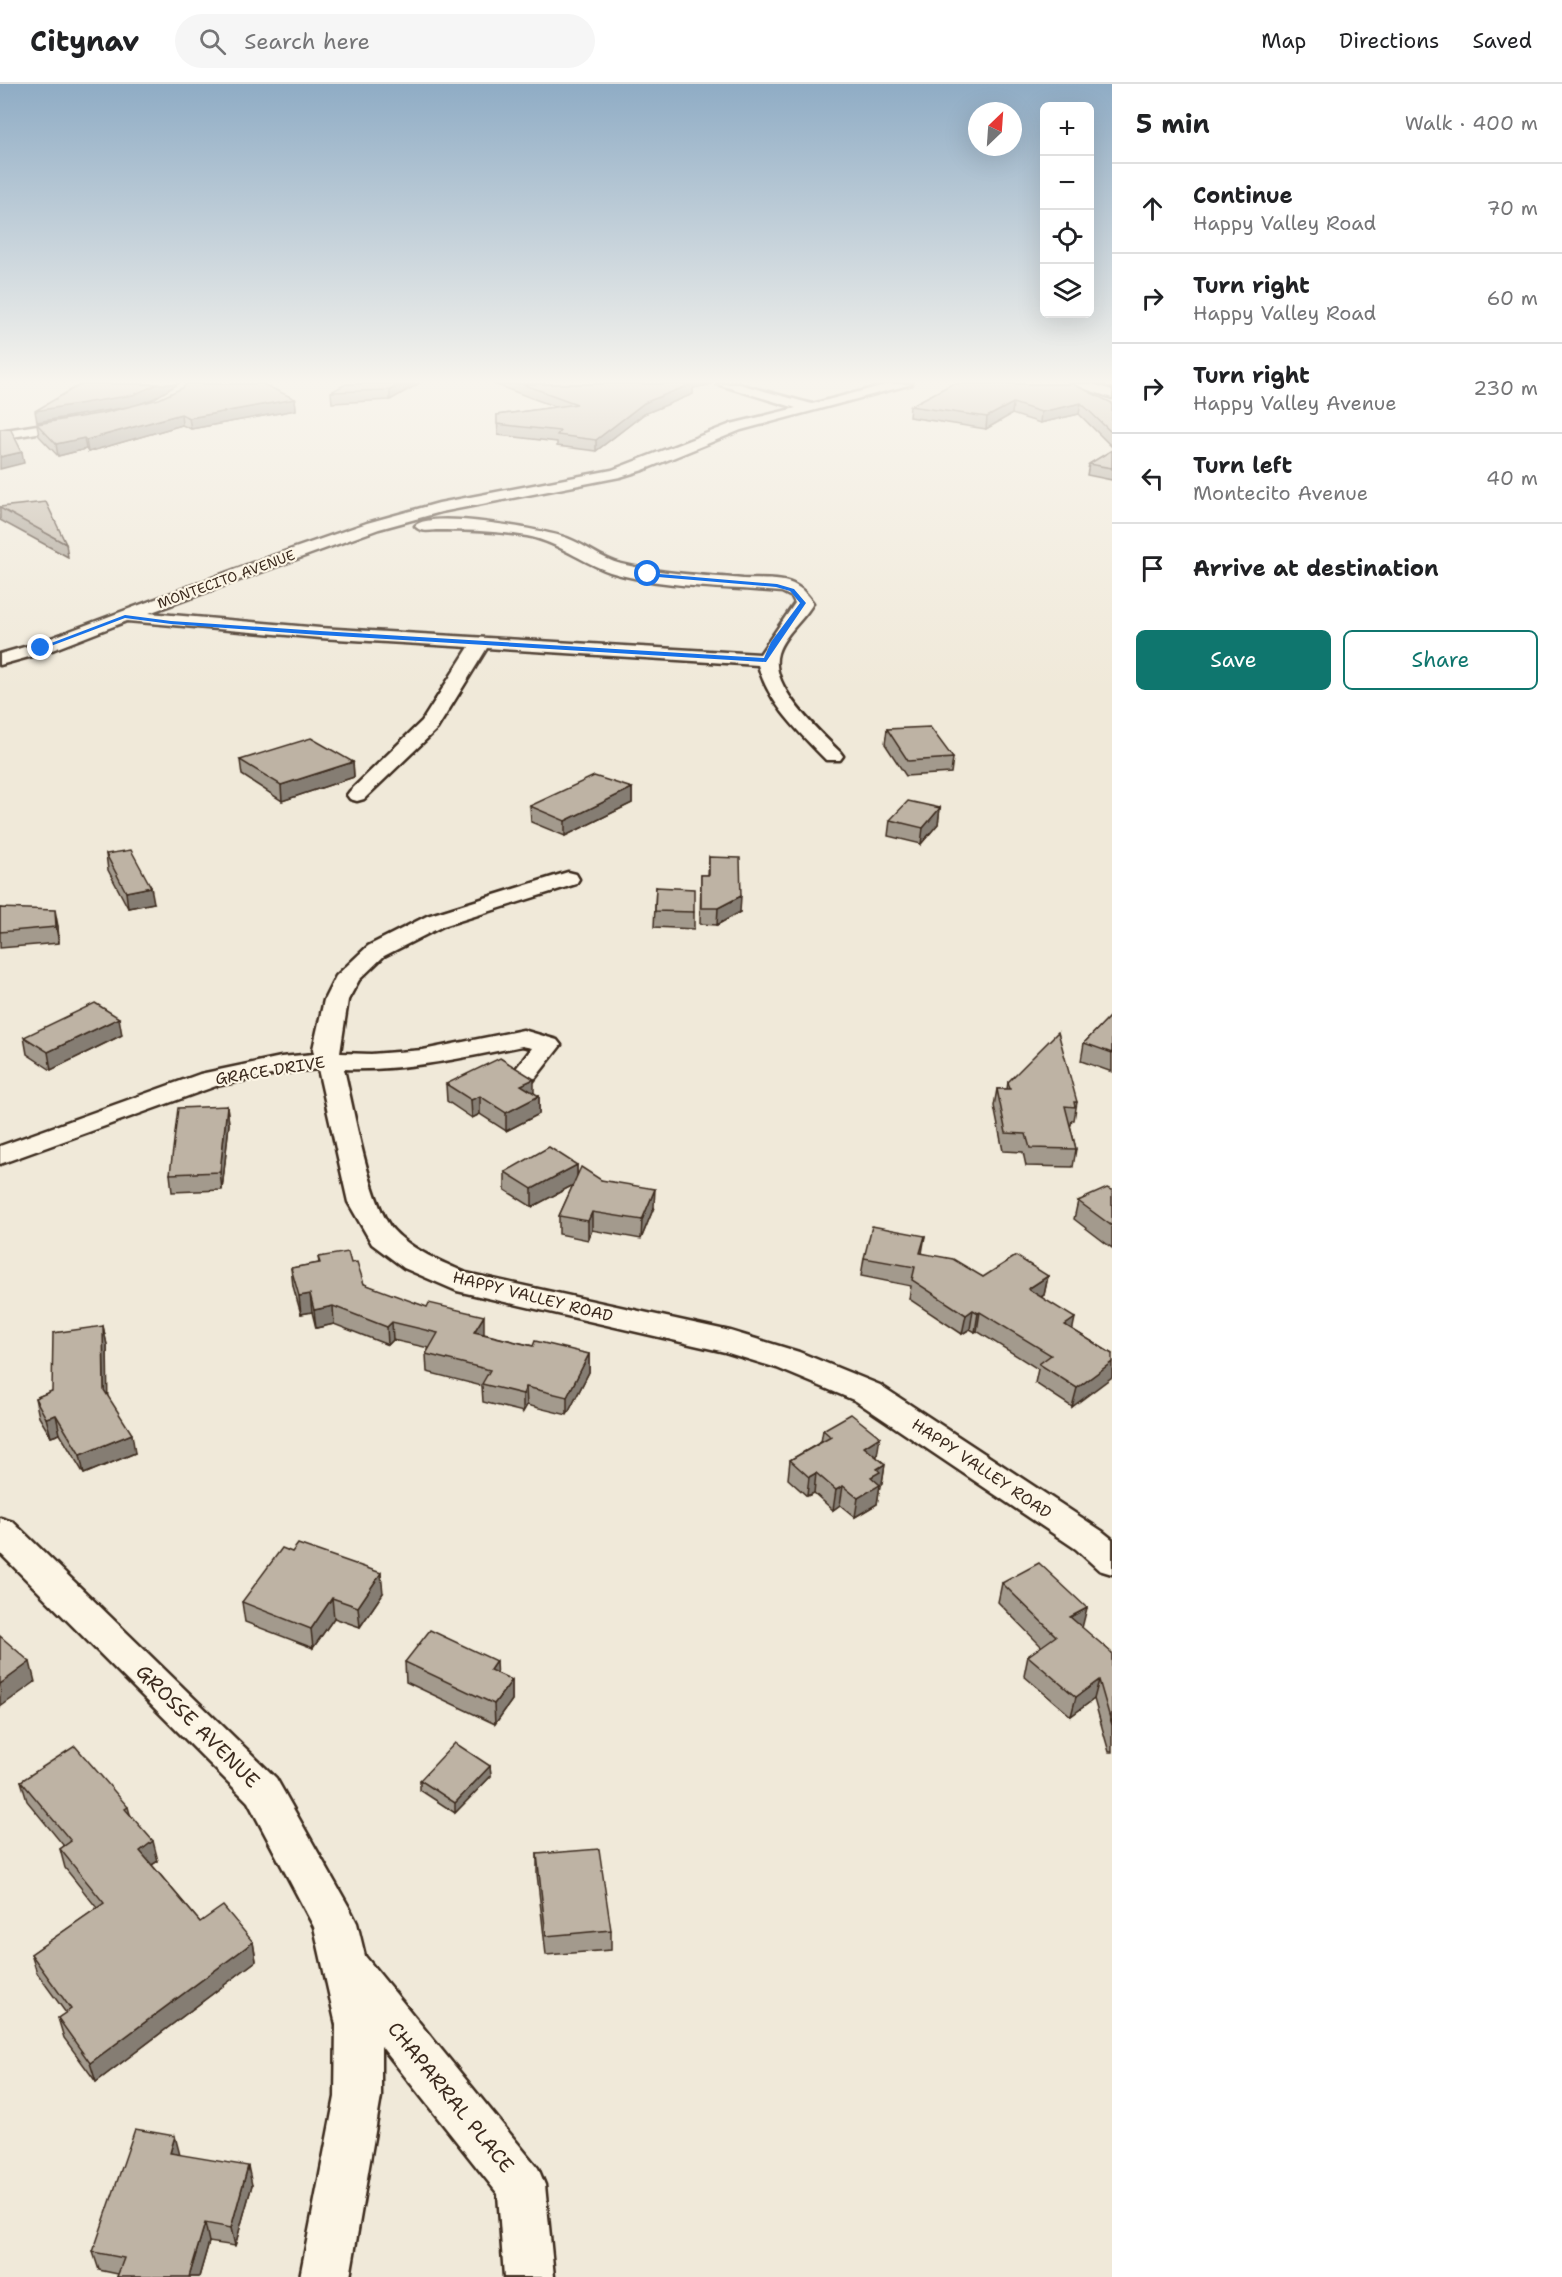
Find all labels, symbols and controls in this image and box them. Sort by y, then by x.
search box [175,14,595,68]
text: Citynav [30,22,139,60]
icon: search [196,25,229,58]
text: Search here [244,27,370,56]
text: Map [1261,27,1306,55]
text: Directions [1339,27,1439,55]
text: Saved [1472,27,1532,55]
north arrow [968,102,1022,156]
map controls [1040,102,1094,318]
button: + [1040,102,1094,156]
text: 5 min [1136,106,1210,141]
text: Walk · 400 m [1405,110,1538,136]
button: − [1040,156,1094,210]
text: Continue [1193,181,1293,210]
icon: ahead [1136,192,1169,225]
text: 70 m [1486,195,1538,221]
button: locate [1040,210,1094,264]
text: Happy Valley Road [1193,210,1376,236]
button: layers [1040,264,1094,318]
text: Turn right [1193,271,1310,300]
icon: right [1136,282,1169,315]
text: 60 m [1486,285,1538,311]
text: Happy Valley Road [1193,300,1376,326]
text: Turn right [1193,361,1310,390]
icon: right [1136,372,1169,405]
text: 230 m [1473,375,1538,401]
text: Happy Valley Avenue [1193,390,1397,416]
text: Turn left [1193,451,1292,480]
icon: left [1136,462,1169,495]
text: 40 m [1486,465,1538,491]
text: Montecito Avenue [1193,480,1368,506]
street label: MONTECITO AVENUE [155,546,298,612]
icon: arrive [1136,552,1169,585]
text: Arrive at destination [1193,554,1439,583]
route start [634,560,660,586]
button: Save [1136,630,1331,690]
button: Share [1343,630,1538,690]
route end [27,634,53,660]
street label: GRACE DRIVE [214,1051,327,1090]
street label: HAPPY VALLEY ROAD [451,1266,615,1327]
street label: HAPPY VALLEY ROAD [908,1414,1056,1523]
street label: GROSSE AVENUE [131,1659,265,1793]
street label: CHAPARRAL PLACE [382,2016,520,2178]

